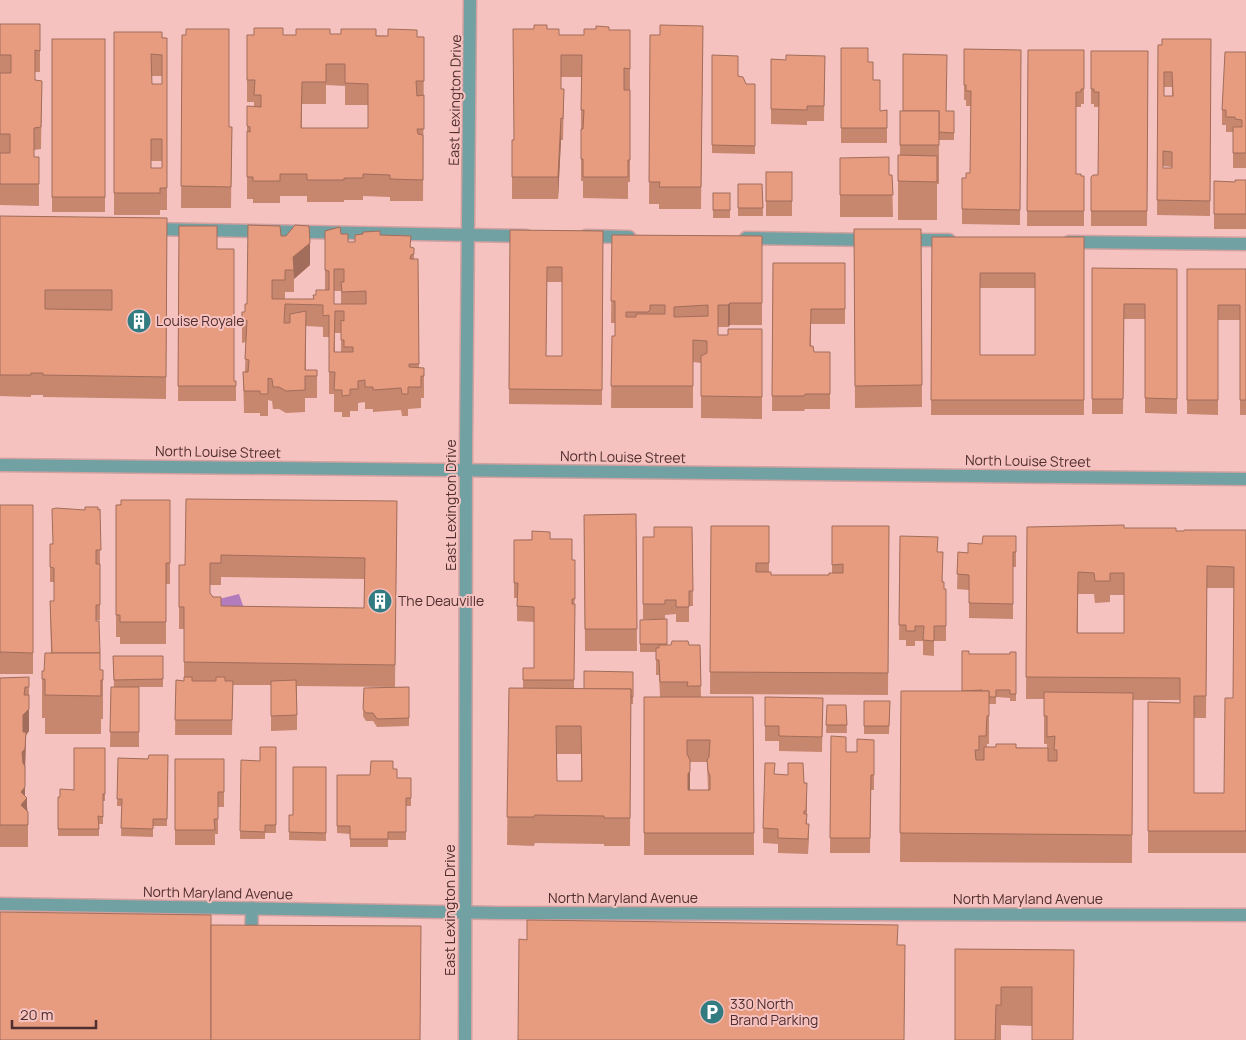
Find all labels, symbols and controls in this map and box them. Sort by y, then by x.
street label: East Lexington Drive [444,34,465,166]
building icon: Louise Royale [126,308,152,334]
place label: Louise Royale [156,311,245,330]
street label: East Lexington Drive [441,439,460,571]
street label: North Louise Street [155,441,282,462]
street label: North Louise Street [560,446,687,467]
street label: North Louise Street [965,450,1092,471]
building icon: The Deauville [367,588,393,614]
place label: The Deauville [398,591,484,610]
street label: East Lexington Drive [440,844,459,976]
street label: North Maryland Avenue [143,882,293,903]
street label: North Maryland Avenue [548,888,698,907]
street label: North Maryland Avenue [953,889,1103,908]
place label: 330 North Brand Parking [730,994,818,1029]
scale bar [12,998,96,1030]
parking icon: 330 North Brand Parking [699,999,725,1025]
text: 20 m [20,1004,53,1025]

